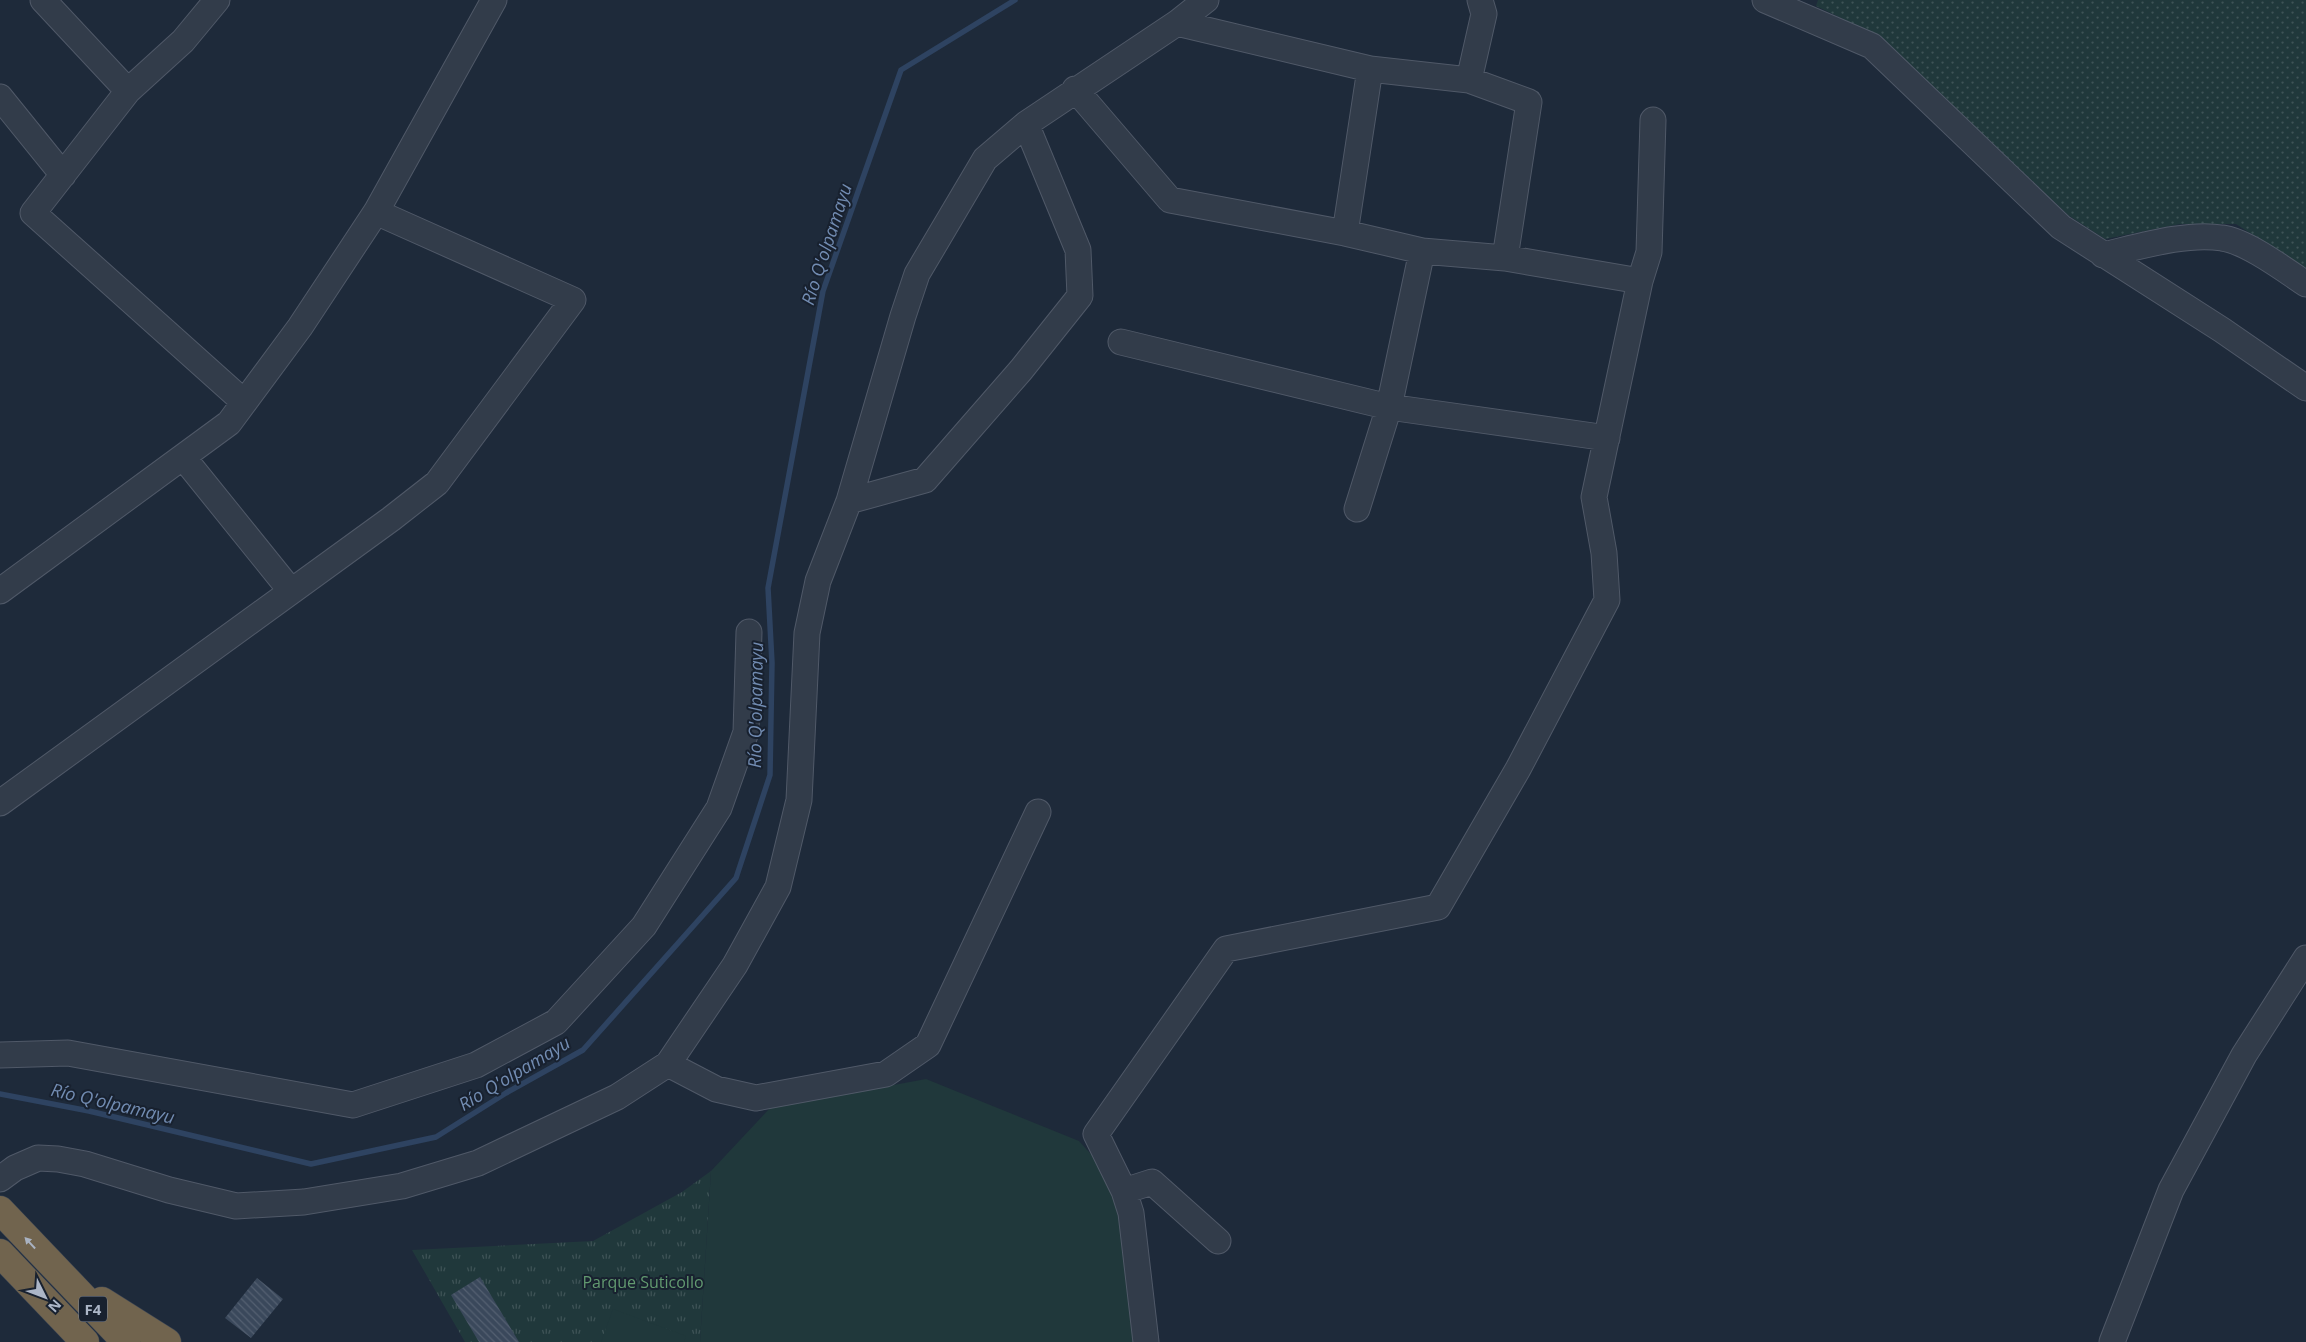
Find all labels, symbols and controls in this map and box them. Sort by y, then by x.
water label: Río Q'olpamayu [795,180,857,308]
water label: Río Q'olpamayu [742,642,768,768]
water label: Río Q'olpamayu [454,1030,574,1116]
water label: Río Q'olpamayu [49,1077,177,1129]
one-way arrow [24,1237,36,1249]
park label: Parque Suticollo [582,1271,704,1293]
north arrow [20,1272,70,1322]
text: N [44,1295,66,1317]
road number: F4 [79,1296,107,1322]

